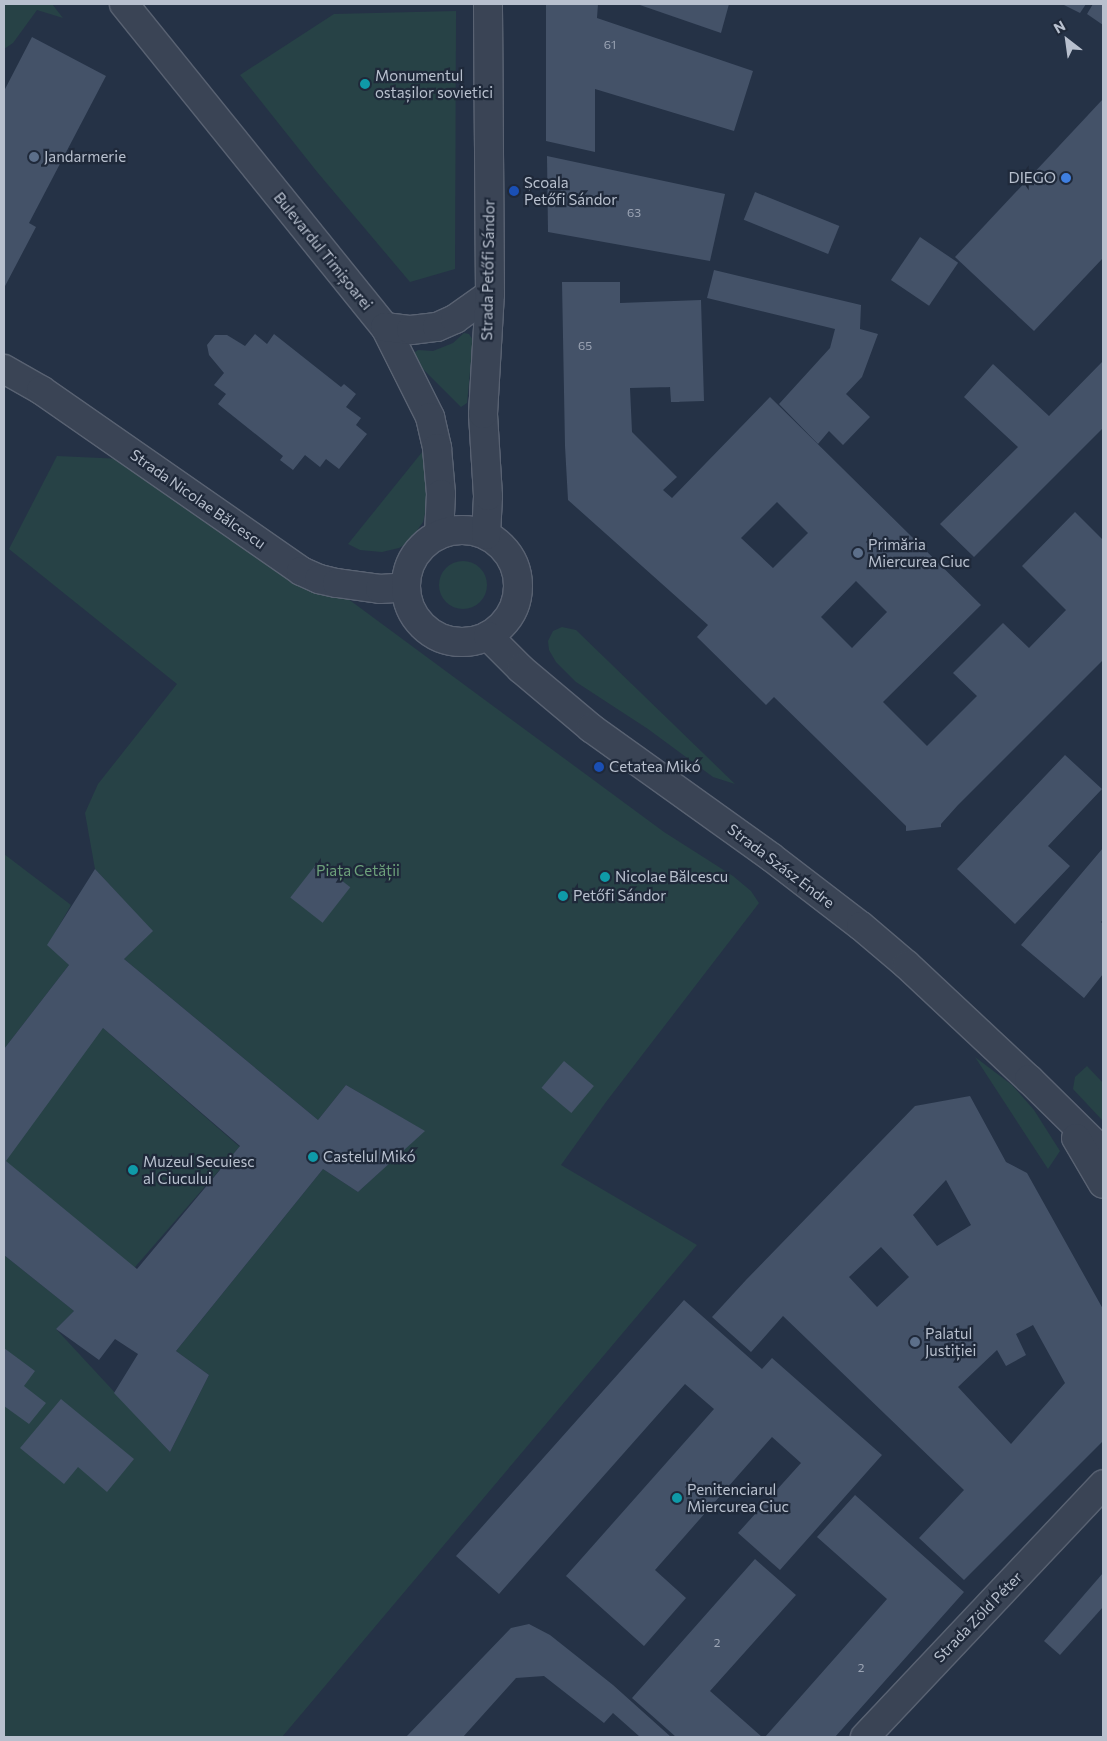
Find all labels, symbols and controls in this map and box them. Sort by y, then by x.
north arrow [1042,15,1092,65]
text: N [1050,17,1068,37]
house number: 61 [604,38,616,52]
place label: Monumentul ostașilor sovietici [375,66,493,101]
marker: Monumentul ostașilor sovietici [359,78,371,90]
place label: Jandarmerie [44,148,126,166]
marker: Jandarmerie [28,151,40,163]
place label: DIEGO [1009,169,1056,187]
marker: DIEGO [1060,172,1072,184]
place label: Școala Petőfi Sándor [524,173,617,208]
marker: Școala Petőfi Sándor [508,185,520,197]
street label: Bulevardul Timișoarei [270,189,376,313]
street label: Strada Petőfi Sándor [478,199,498,341]
house number: 63 [627,206,641,220]
house number: 65 [578,339,592,353]
street label: Strada Nicolae Bălcescu [127,445,269,553]
place label: Primăria Miercurea Ciuc [868,535,970,570]
marker: Primăria Miercurea Ciuc [852,547,864,559]
place label: Cetatea Mikó [609,758,701,776]
marker: Cetatea Mikó [593,761,605,773]
street label: Strada Szász Endre [724,820,838,912]
park label: Piața Cetății [316,862,400,880]
place label: Nicolae Bălcescu [615,868,728,886]
marker: Nicolae Bălcescu [599,871,611,883]
place label: Petőfi Sándor [573,887,666,905]
marker: Petőfi Sándor [557,890,569,902]
place label: Castelul Mikó [323,1148,416,1166]
marker: Castelul Mikó [307,1151,319,1163]
place label: Muzeul Secuiesc al Ciucului [143,1152,255,1187]
marker: Muzeul Secuiesc al Ciucului [127,1164,139,1176]
place label: Palatul Justiției [925,1324,976,1359]
marker: Palatul Justiției [909,1336,921,1348]
place label: Penitenciarul Miercurea Ciuc [687,1480,789,1515]
marker: Penitenciarul Miercurea Ciuc [671,1492,683,1504]
street label: Strada Zöld Péter [930,1568,1026,1666]
house number: 2 [714,1636,720,1650]
house number: 2 [858,1661,864,1675]

